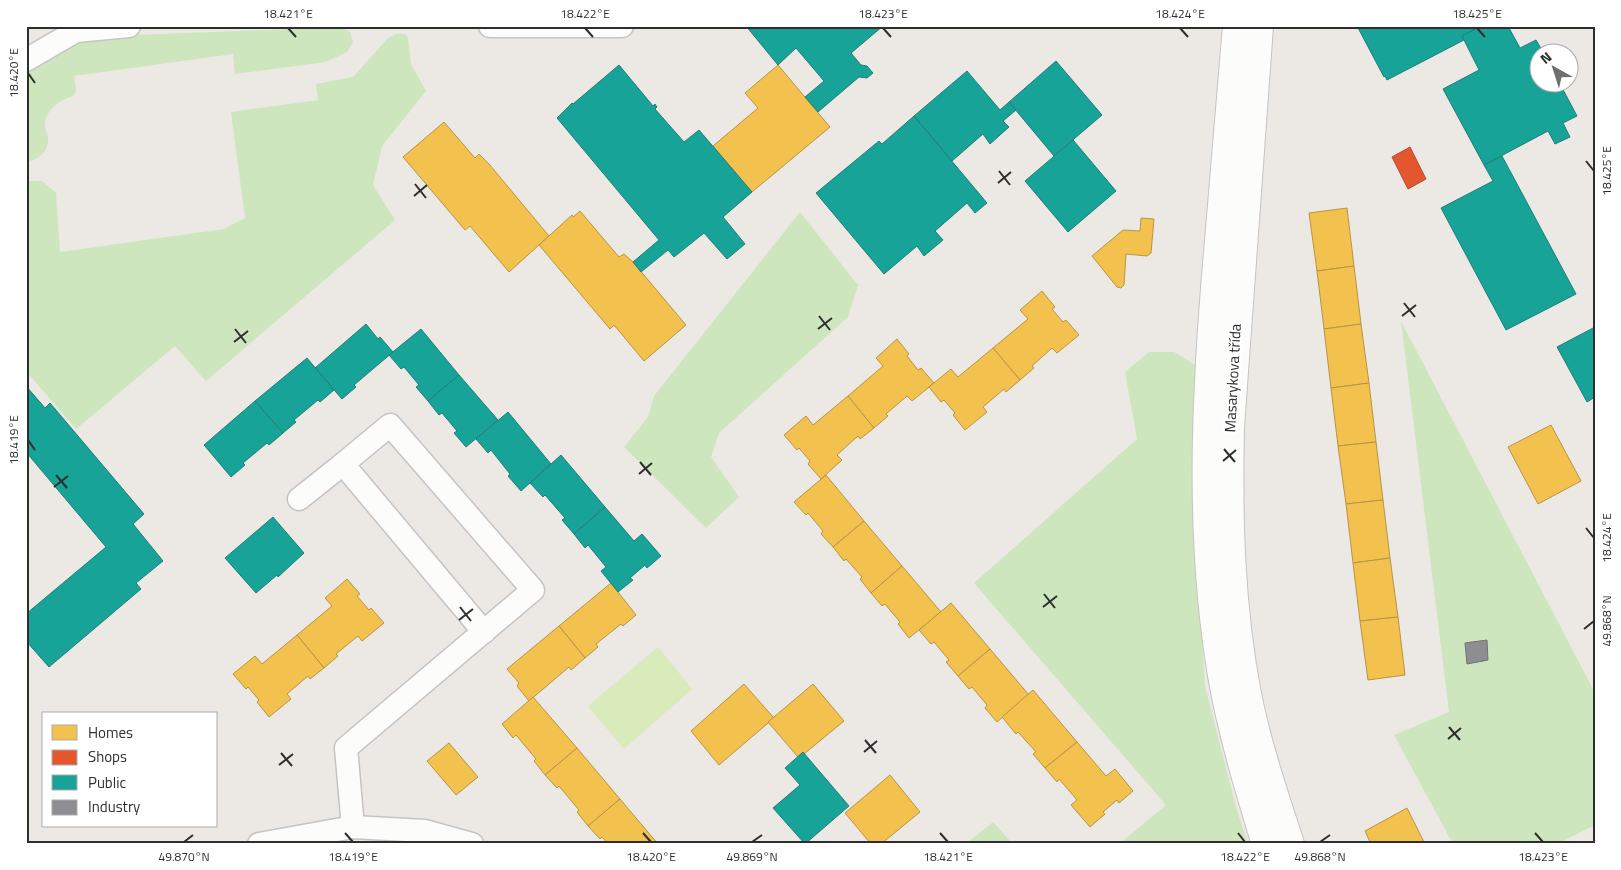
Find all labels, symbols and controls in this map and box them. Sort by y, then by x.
text: 18.421°E [263,4,313,23]
text: 18.422°E [560,4,610,23]
text: 18.423°E [858,4,908,23]
text: 18.424°E [1155,4,1205,23]
text: 18.425°E [1452,4,1502,23]
north arrow [1528,42,1578,92]
text: N [1535,46,1556,69]
text: 18.420°E [4,48,23,98]
text: 18.425°E [1597,146,1616,196]
street label: Masarykova třída [1218,323,1247,433]
text: 18.419°E [4,415,23,465]
text: 18.424°E [1597,513,1616,563]
text: 49.868°N [1597,595,1616,647]
legend [42,712,218,828]
text: Homes [88,721,133,744]
text: Shops [88,745,127,768]
text: Public [88,771,126,794]
text: Industry [88,795,140,818]
text: 49.870°N [158,847,210,866]
text: 18.419°E [328,847,378,866]
text: 18.420°E [626,847,676,866]
text: 49.869°N [726,847,778,866]
text: 18.421°E [923,847,973,866]
text: 18.422°E [1220,847,1270,866]
text: 49.868°N [1294,847,1346,866]
text: 18.423°E [1518,847,1568,866]

